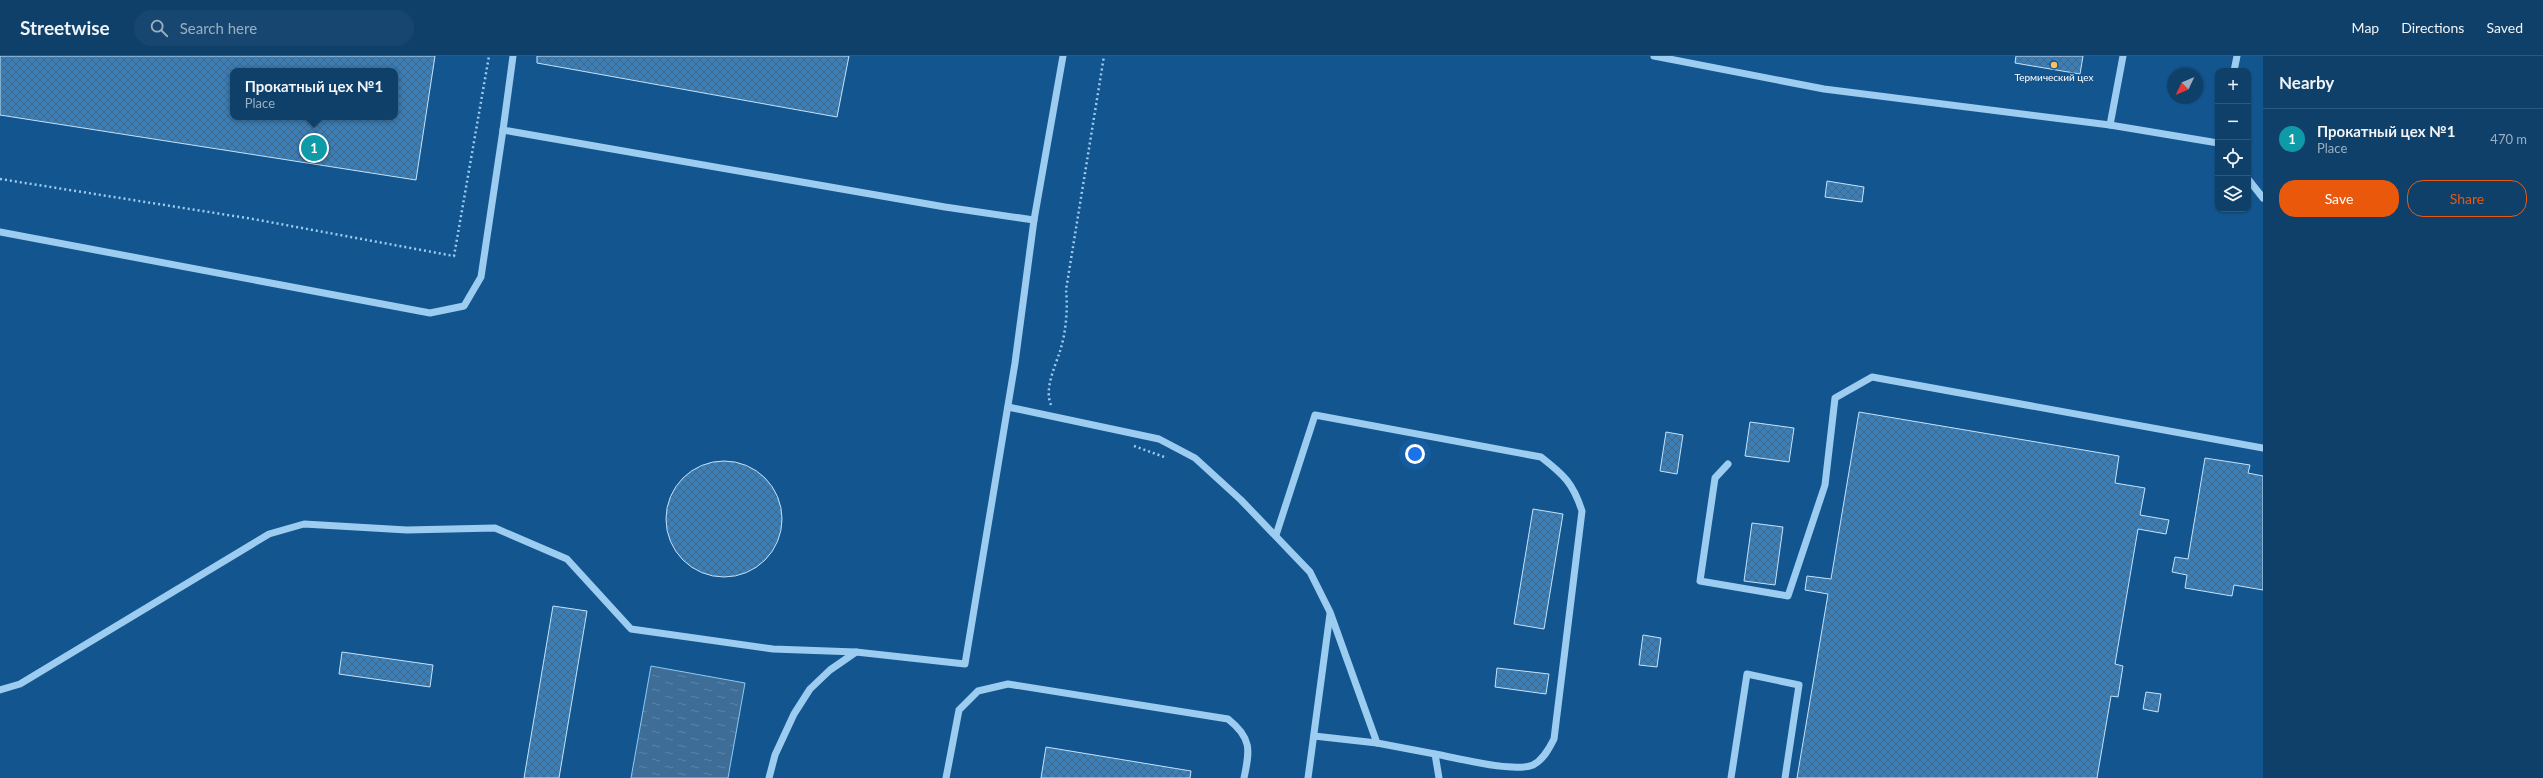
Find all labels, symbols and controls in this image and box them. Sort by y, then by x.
search box [134,10,414,46]
text: Streetwise [20,16,110,39]
icon: search [148,17,170,39]
text: Search here [180,19,257,37]
text: Map [2352,19,2379,36]
text: Directions [2401,19,2464,36]
text: Saved [2486,19,2523,36]
marker: Термический цех [2049,60,2059,70]
popup [230,68,398,120]
north arrow [2167,68,2203,104]
map controls [2215,68,2251,212]
button: + [2215,68,2251,104]
place label: Термический цех [2015,71,2094,83]
text: Nearby [2279,72,2334,93]
text: Прокатный цех №1 [245,77,383,95]
text: Place [245,95,275,111]
button: − [2215,104,2251,140]
text: Прокатный цех №1 [2317,122,2455,140]
text: 1 [2288,131,2296,147]
text: 470 m [2490,131,2527,147]
pin: 1 [301,133,327,163]
button: locate [2215,140,2251,176]
text: Place [2317,140,2347,156]
button: layers [2215,176,2251,212]
button: Save [2279,180,2399,217]
button: Share [2407,180,2527,217]
your location [1405,444,1425,464]

